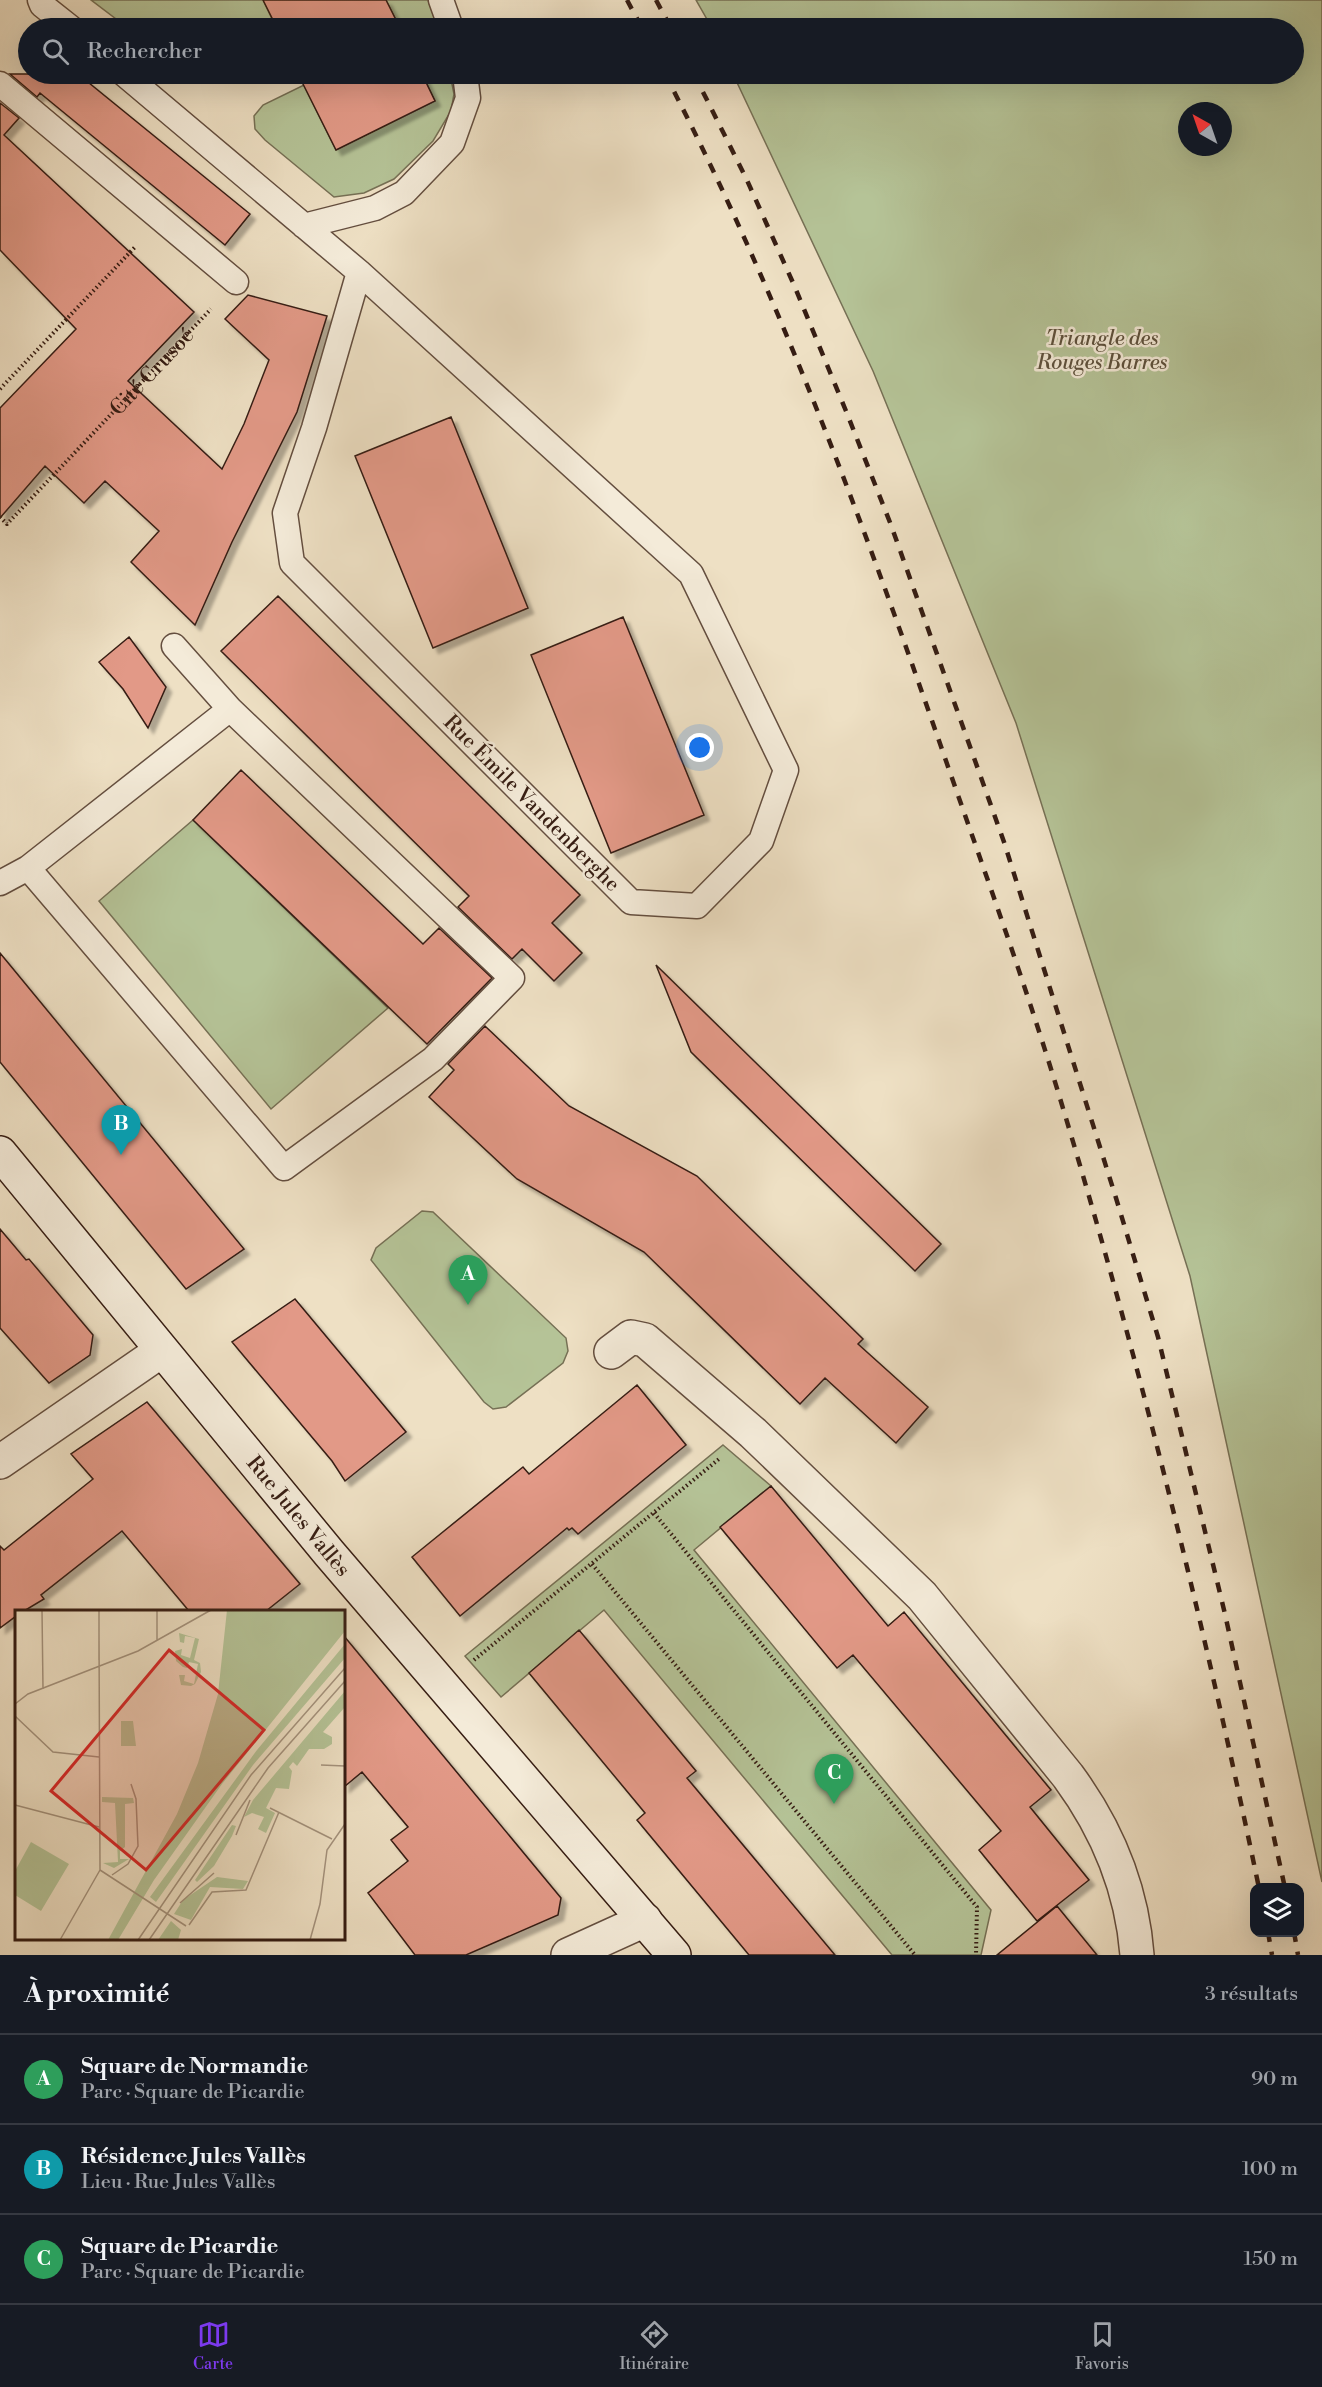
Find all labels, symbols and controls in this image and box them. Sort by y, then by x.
search box [18,18,1304,84]
icon: search [39,35,72,68]
text: Rechercher [87,38,202,65]
north arrow [1178,102,1232,156]
street label: Cité Crusoé [105,323,200,422]
park label: Triangle des Rouges Barres [1036,326,1168,376]
street label: Rue Émile Vandenberghe [437,708,627,898]
your location [685,733,714,762]
pin: B [102,1106,140,1155]
pin: A [448,1256,488,1305]
street label: Rue Jules Vallès [240,1451,355,1582]
inset map [15,1610,345,1940]
pin: C [814,1754,854,1804]
map controls [1250,1883,1304,1937]
button: layers [1250,1883,1304,1937]
text: À proximité [24,1978,169,2010]
text: 3 résultats [1205,1982,1298,2007]
text: Square de Normandie [81,2053,308,2080]
text: A [36,2067,51,2092]
text: 90 m [1251,2067,1298,2092]
text: Parc · Square de Picardie [81,2080,305,2105]
text: Résidence Jules Vallès [81,2143,306,2170]
text: B [36,2157,51,2182]
text: 100 m [1242,2157,1298,2182]
text: Lieu · Rue Jules Vallès [81,2170,276,2195]
text: Square de Picardie [81,2233,278,2260]
text: C [36,2247,51,2272]
text: 150 m [1243,2247,1298,2272]
text: Parc · Square de Picardie [81,2260,305,2285]
tab: Carte [193,2318,233,2374]
tab: Itinéraire [619,2318,689,2374]
tab: Favoris [1075,2318,1129,2374]

